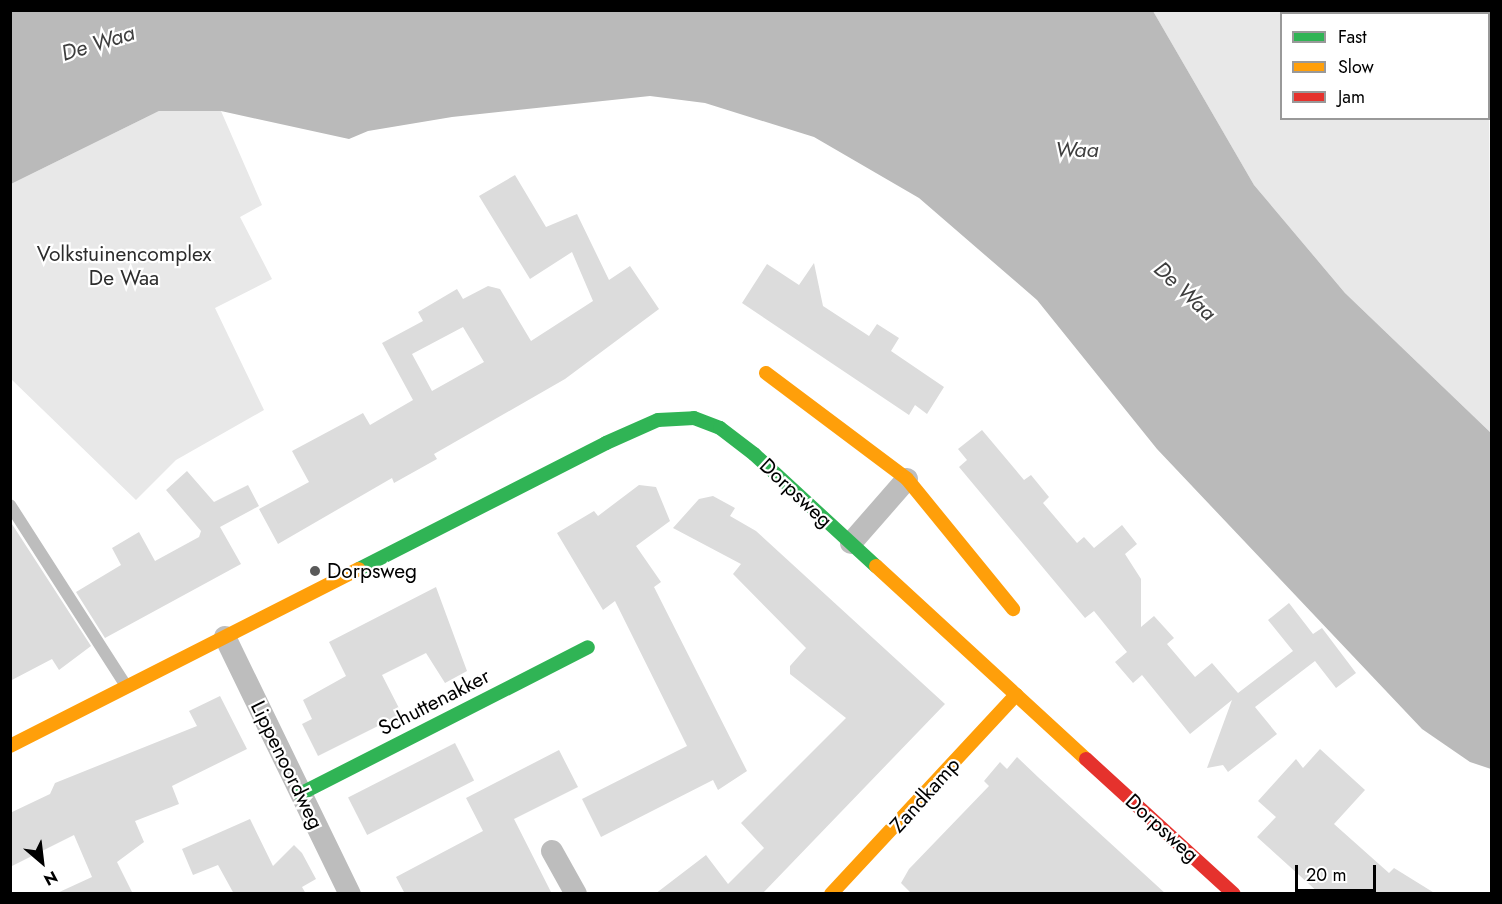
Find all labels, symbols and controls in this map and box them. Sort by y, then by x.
legend [1280,12,1490,120]
water label: De Waa [58,19,138,67]
text: Fast [1338,24,1367,50]
text: Slow [1338,54,1374,80]
text: Jam [1338,84,1365,110]
water label: Waa [1055,137,1099,163]
park label: Volkstuinencomplex De Waa [37,241,211,291]
water label: De Waa [1148,256,1222,326]
street label: Dorpsweg [754,453,838,533]
place label: Dorpsweg [327,558,417,584]
marker: Dorpsweg [308,564,322,578]
street label: Schuttenakker [374,663,494,741]
street label: Lippenoordweg [245,697,329,833]
street label: Zandkamp [885,752,965,838]
street label: Dorpsweg [1120,789,1204,867]
north arrow [12,832,72,892]
scale bar [1298,853,1379,891]
text: 20 m [1306,862,1346,888]
text: N [40,865,62,891]

